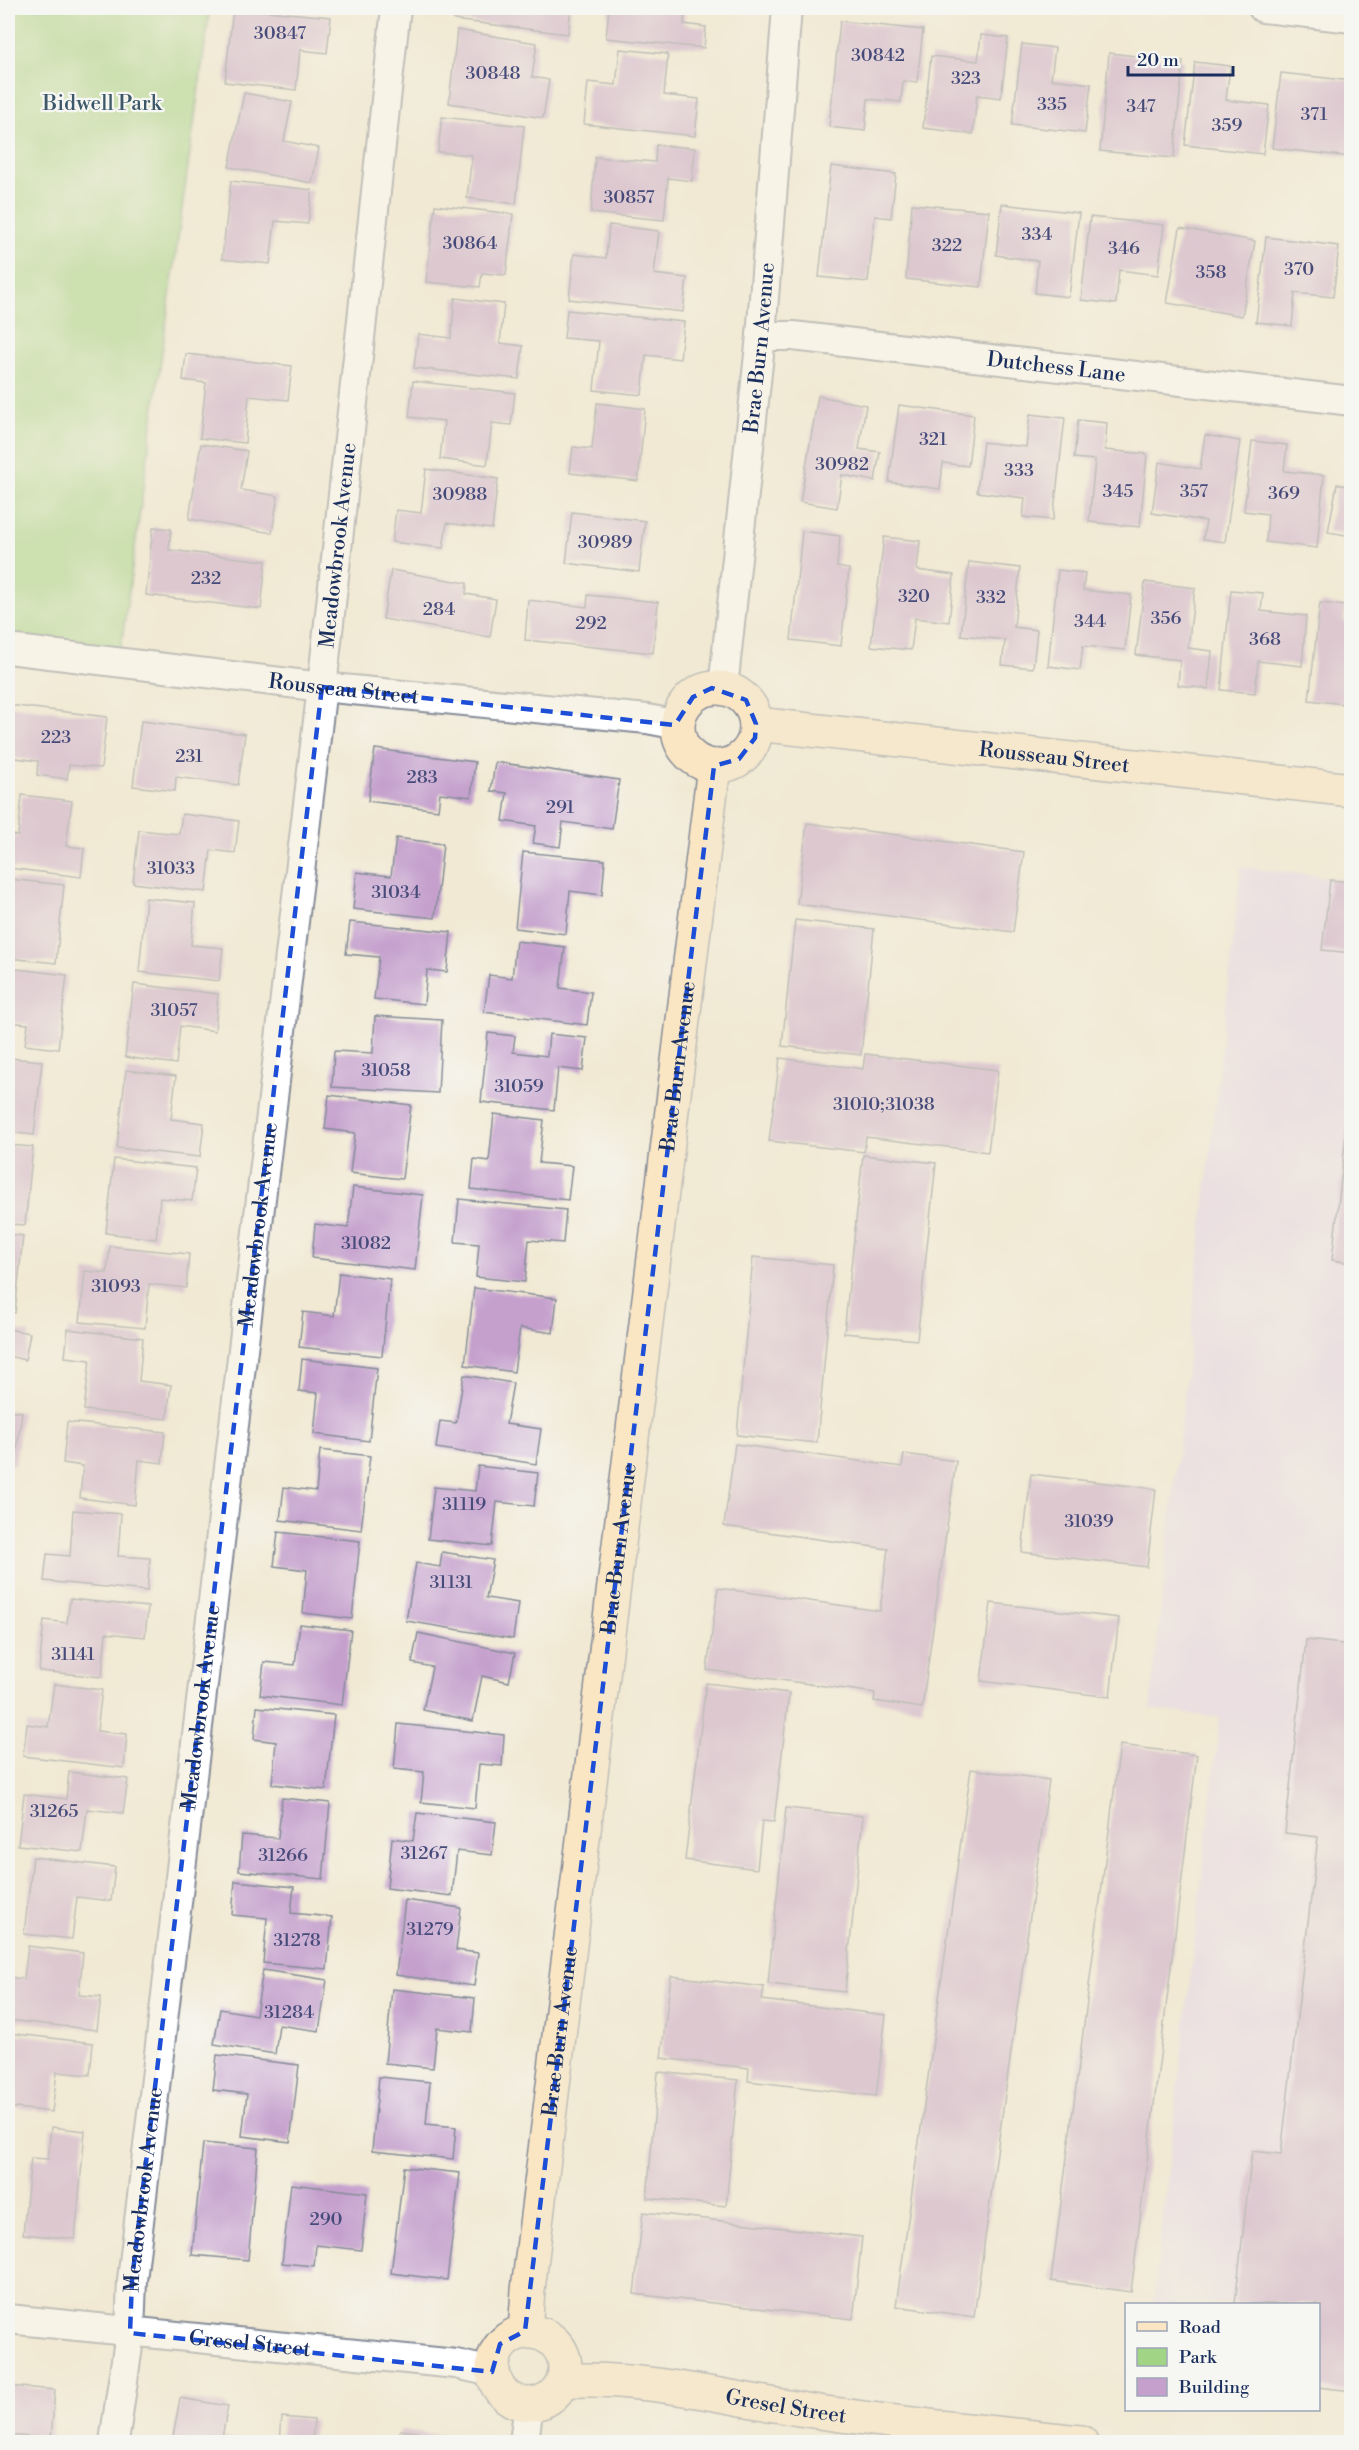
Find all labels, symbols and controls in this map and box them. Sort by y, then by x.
house number: 30847 [254,22,306,45]
scale bar [1128,39,1233,77]
house number: 30842 [851,44,905,67]
text: 20 m [1137,49,1179,72]
house number: 30848 [466,62,520,85]
house number: 323 [951,67,981,90]
park label: Bidwell Park [41,91,163,117]
house number: 335 [1037,93,1067,116]
house number: 347 [1126,95,1156,118]
house number: 371 [1300,103,1328,126]
house number: 359 [1212,114,1242,137]
house number: 30857 [603,186,655,209]
house number: 334 [1022,223,1053,246]
house number: 30864 [443,232,498,255]
house number: 322 [932,234,962,257]
house number: 346 [1108,237,1140,260]
house number: 370 [1284,258,1314,281]
house number: 358 [1196,261,1226,284]
street label: Brae Burn Avenue [738,262,781,436]
street label: Dutchess Lane [985,347,1127,389]
house number: 321 [919,428,947,451]
street label: Meadowbrook Avenue [314,441,363,650]
house number: 30982 [815,453,869,476]
house number: 333 [1004,459,1034,482]
house number: 345 [1103,480,1134,503]
house number: 357 [1180,480,1208,503]
house number: 369 [1268,482,1300,505]
house number: 30988 [433,483,487,506]
house number: 30989 [578,531,632,554]
house number: 232 [191,567,221,590]
house number: 320 [898,585,930,608]
house number: 332 [976,586,1006,609]
house number: 284 [423,598,455,621]
house number: 356 [1151,607,1181,630]
house number: 344 [1074,610,1106,633]
house number: 292 [575,612,607,635]
house number: 368 [1249,628,1281,651]
street label: Rousseau Street [267,669,421,711]
house number: 223 [41,726,71,749]
street label: Rousseau Street [978,737,1131,779]
house number: 231 [175,745,203,768]
house number: 283 [406,766,438,789]
house number: 291 [546,796,574,819]
house number: 31033 [147,857,195,880]
house number: 31034 [371,881,421,904]
street label: Brae Burn Avenue [655,980,702,1154]
house number: 31057 [151,999,197,1022]
house number: 31058 [361,1059,411,1082]
house number: 31059 [494,1075,544,1098]
house number: 31010;31038 [833,1093,935,1116]
street label: Meadowbrook Avenue [234,1121,284,1329]
house number: 31082 [341,1232,391,1255]
house number: 31093 [91,1275,141,1298]
street label: Brae Burn Avenue [596,1462,643,1636]
house number: 31119 [442,1493,486,1516]
house number: 31039 [1064,1510,1114,1533]
house number: 31131 [430,1571,473,1594]
street label: Meadowbrook Avenue [176,1603,226,1812]
house number: 31141 [51,1643,95,1666]
house number: 31265 [30,1800,78,1823]
house number: 31267 [401,1842,447,1865]
house number: 31266 [258,1844,308,1867]
house number: 31279 [406,1918,454,1941]
house number: 31278 [273,1929,321,1952]
street label: Brae Burn Avenue [537,1944,584,2119]
house number: 31284 [264,2001,314,2024]
street label: Meadowbrook Avenue [120,2086,169,2293]
house number: 290 [309,2208,343,2231]
legend [1125,2303,1320,2411]
text: Road [1179,2316,1222,2339]
street label: Gresel Street [187,2325,312,2363]
text: Park [1179,2346,1218,2369]
text: Building [1178,2376,1250,2399]
street label: Gresel Street [723,2384,849,2430]

